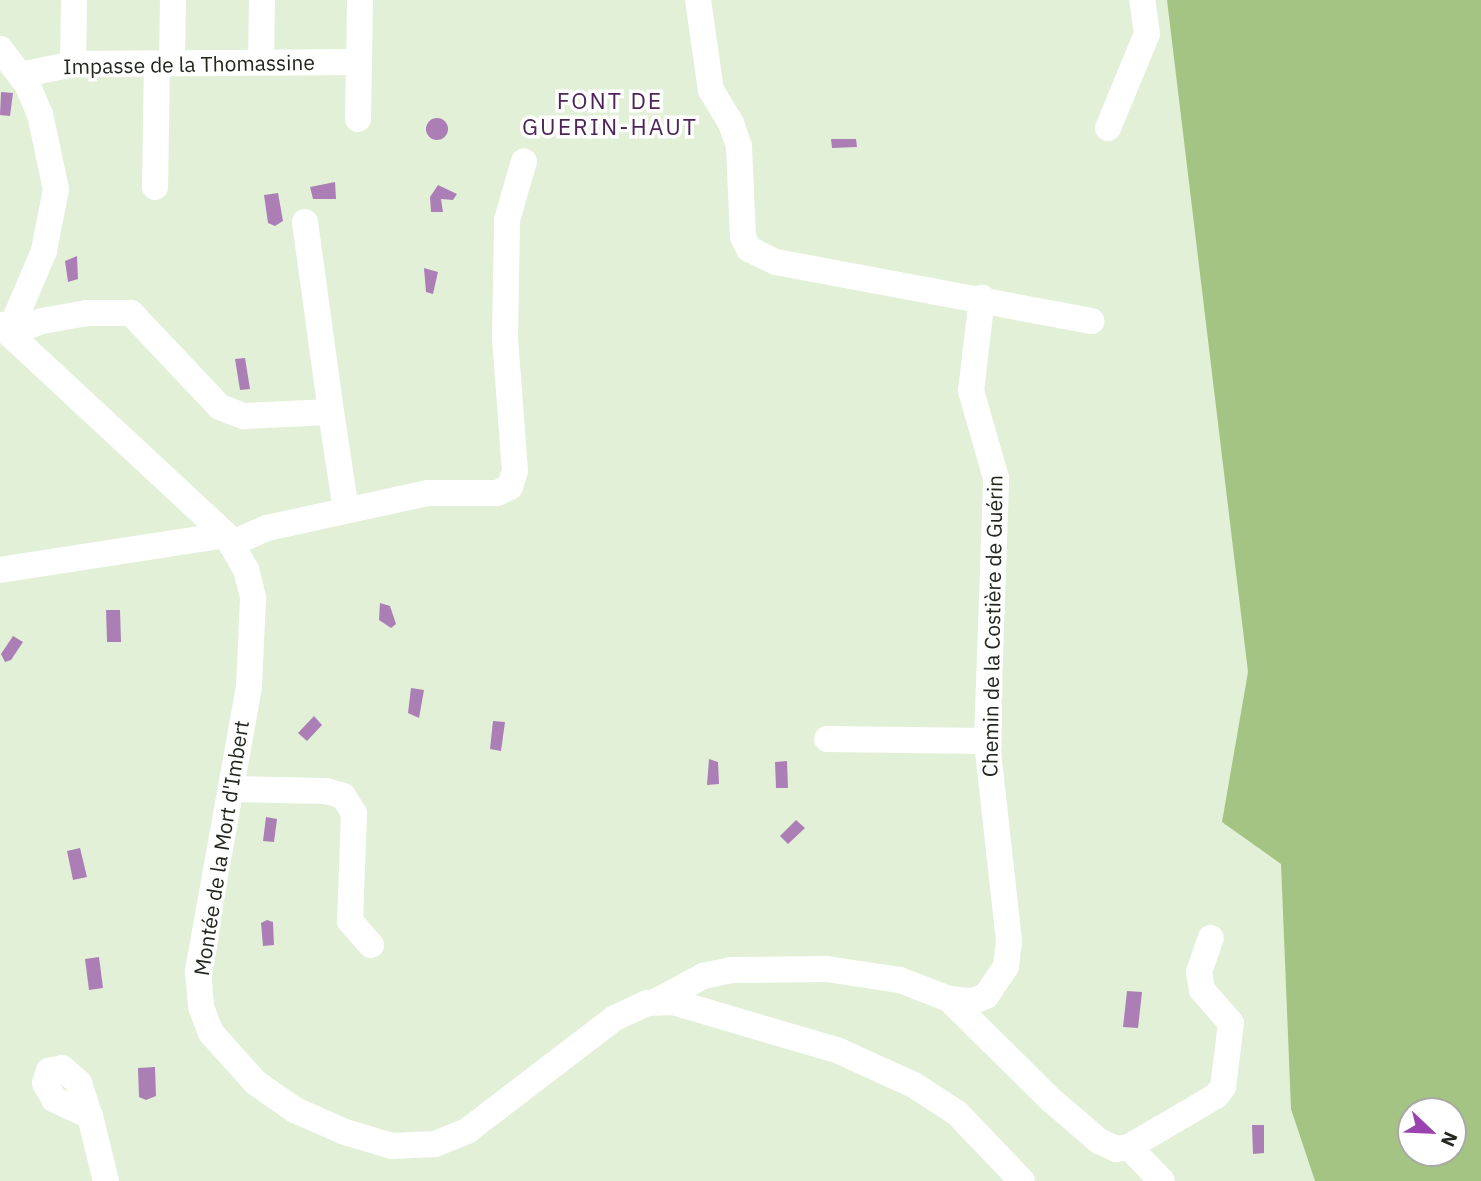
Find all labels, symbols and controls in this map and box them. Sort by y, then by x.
street label: Impasse de la Thomassine [63,49,315,79]
district label: FONT DE GUERIN-HAUT [523,86,697,140]
street label: Chemin de la Costière de Guérin [977,475,1007,777]
street label: Montée de la Mort d'Imbert [188,718,254,978]
north arrow [1397,1097,1467,1167]
text: N [1436,1128,1463,1150]

